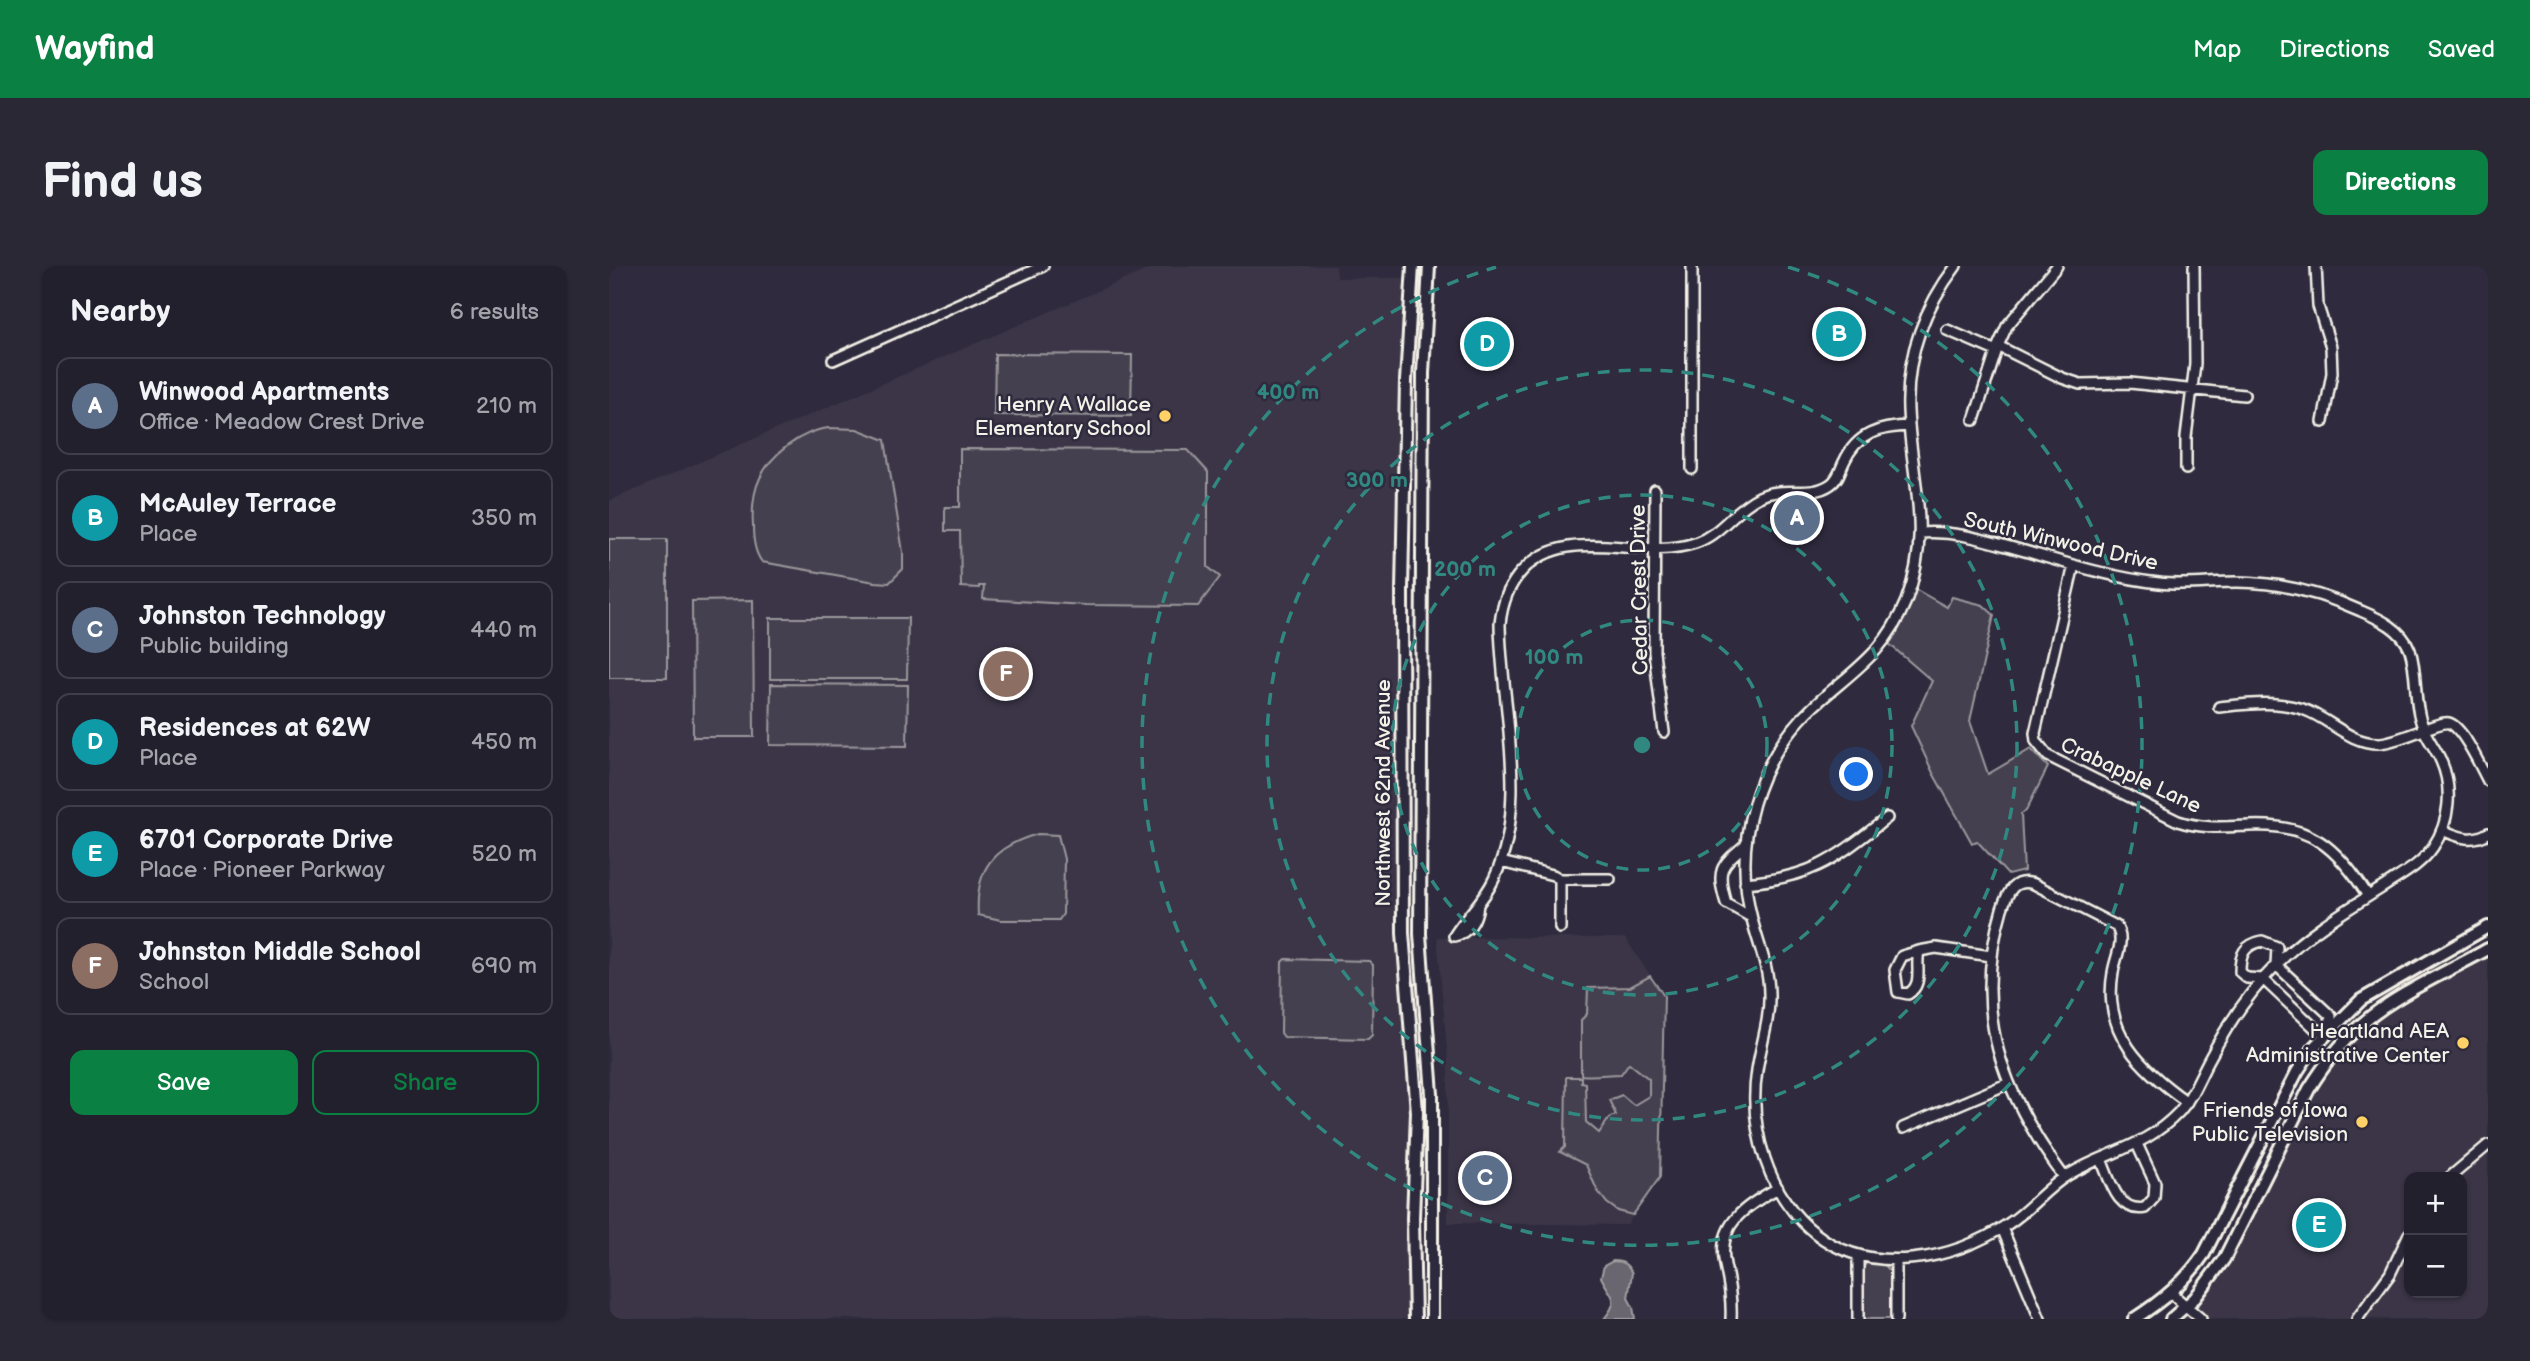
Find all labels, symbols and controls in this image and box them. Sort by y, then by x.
text: Wayfind [35,29,154,69]
text: Map [2193,35,2241,64]
text: Directions [2279,35,2390,64]
text: Saved [2428,35,2495,64]
button: Directions [2313,150,2488,215]
text: Find us [42,153,203,212]
text: Nearby [70,294,170,330]
text: 6 results [450,298,539,326]
pin: B [1816,308,1862,360]
pin: D [1464,318,1510,370]
text: Winwood Apartments [139,377,389,408]
text: 400 m [1257,380,1319,405]
text: A [88,392,102,420]
text: 210 m [476,392,537,420]
place label: Henry A Wallace Elementary School [975,392,1151,441]
text: Office · Meadow Crest Drive [139,408,425,436]
marker: Henry A Wallace Elementary School [1157,408,1173,424]
text: 300 m [1346,468,1408,493]
text: McAuley Terrace [139,489,337,520]
pin: A [1774,492,1820,544]
text: B [87,504,103,532]
text: 350 m [471,504,537,532]
street label: Cedar Crest Drive [1626,504,1653,676]
street label: South Winwood Drive [1961,507,2160,576]
text: Place [139,520,197,548]
text: 200 m [1434,557,1496,582]
text: Johnston Technology [139,601,386,632]
text: C [87,616,103,644]
text: 440 m [470,616,537,644]
text: Public building [139,632,289,660]
text: 100 m [1525,645,1583,670]
pin: F [983,648,1029,700]
street label: Northwest 62nd Avenue [1371,679,1396,907]
text: Residences at 62W [139,713,371,744]
text: D [87,728,103,756]
text: 450 m [471,728,537,756]
street label: Crabapple Lane [2056,732,2205,819]
centre of rings [1630,733,1654,757]
text: Place [139,744,197,772]
your location [1839,757,1873,791]
text: 6701 Corporate Drive [139,825,393,856]
text: E [88,840,102,868]
text: 520 m [471,840,537,868]
text: Place · Pioneer Parkway [139,856,385,884]
text: Johnston Middle School [139,937,421,968]
text: F [88,952,102,980]
text: 690 m [471,952,537,980]
text: School [139,968,209,996]
place label: Heartland AEA Administrative Center [2246,1019,2449,1068]
marker: Heartland AEA Administrative Center [2455,1035,2471,1051]
button: Save [70,1050,298,1115]
button: Share [312,1050,539,1115]
place label: Friends of Iowa Public Television [2192,1098,2348,1147]
marker: Friends of Iowa Public Television [2354,1114,2370,1130]
pin: C [1462,1152,1508,1204]
map controls [2404,1172,2467,1298]
button: + [2404,1172,2467,1235]
pin: E [2296,1199,2342,1251]
button: − [2404,1235,2467,1298]

